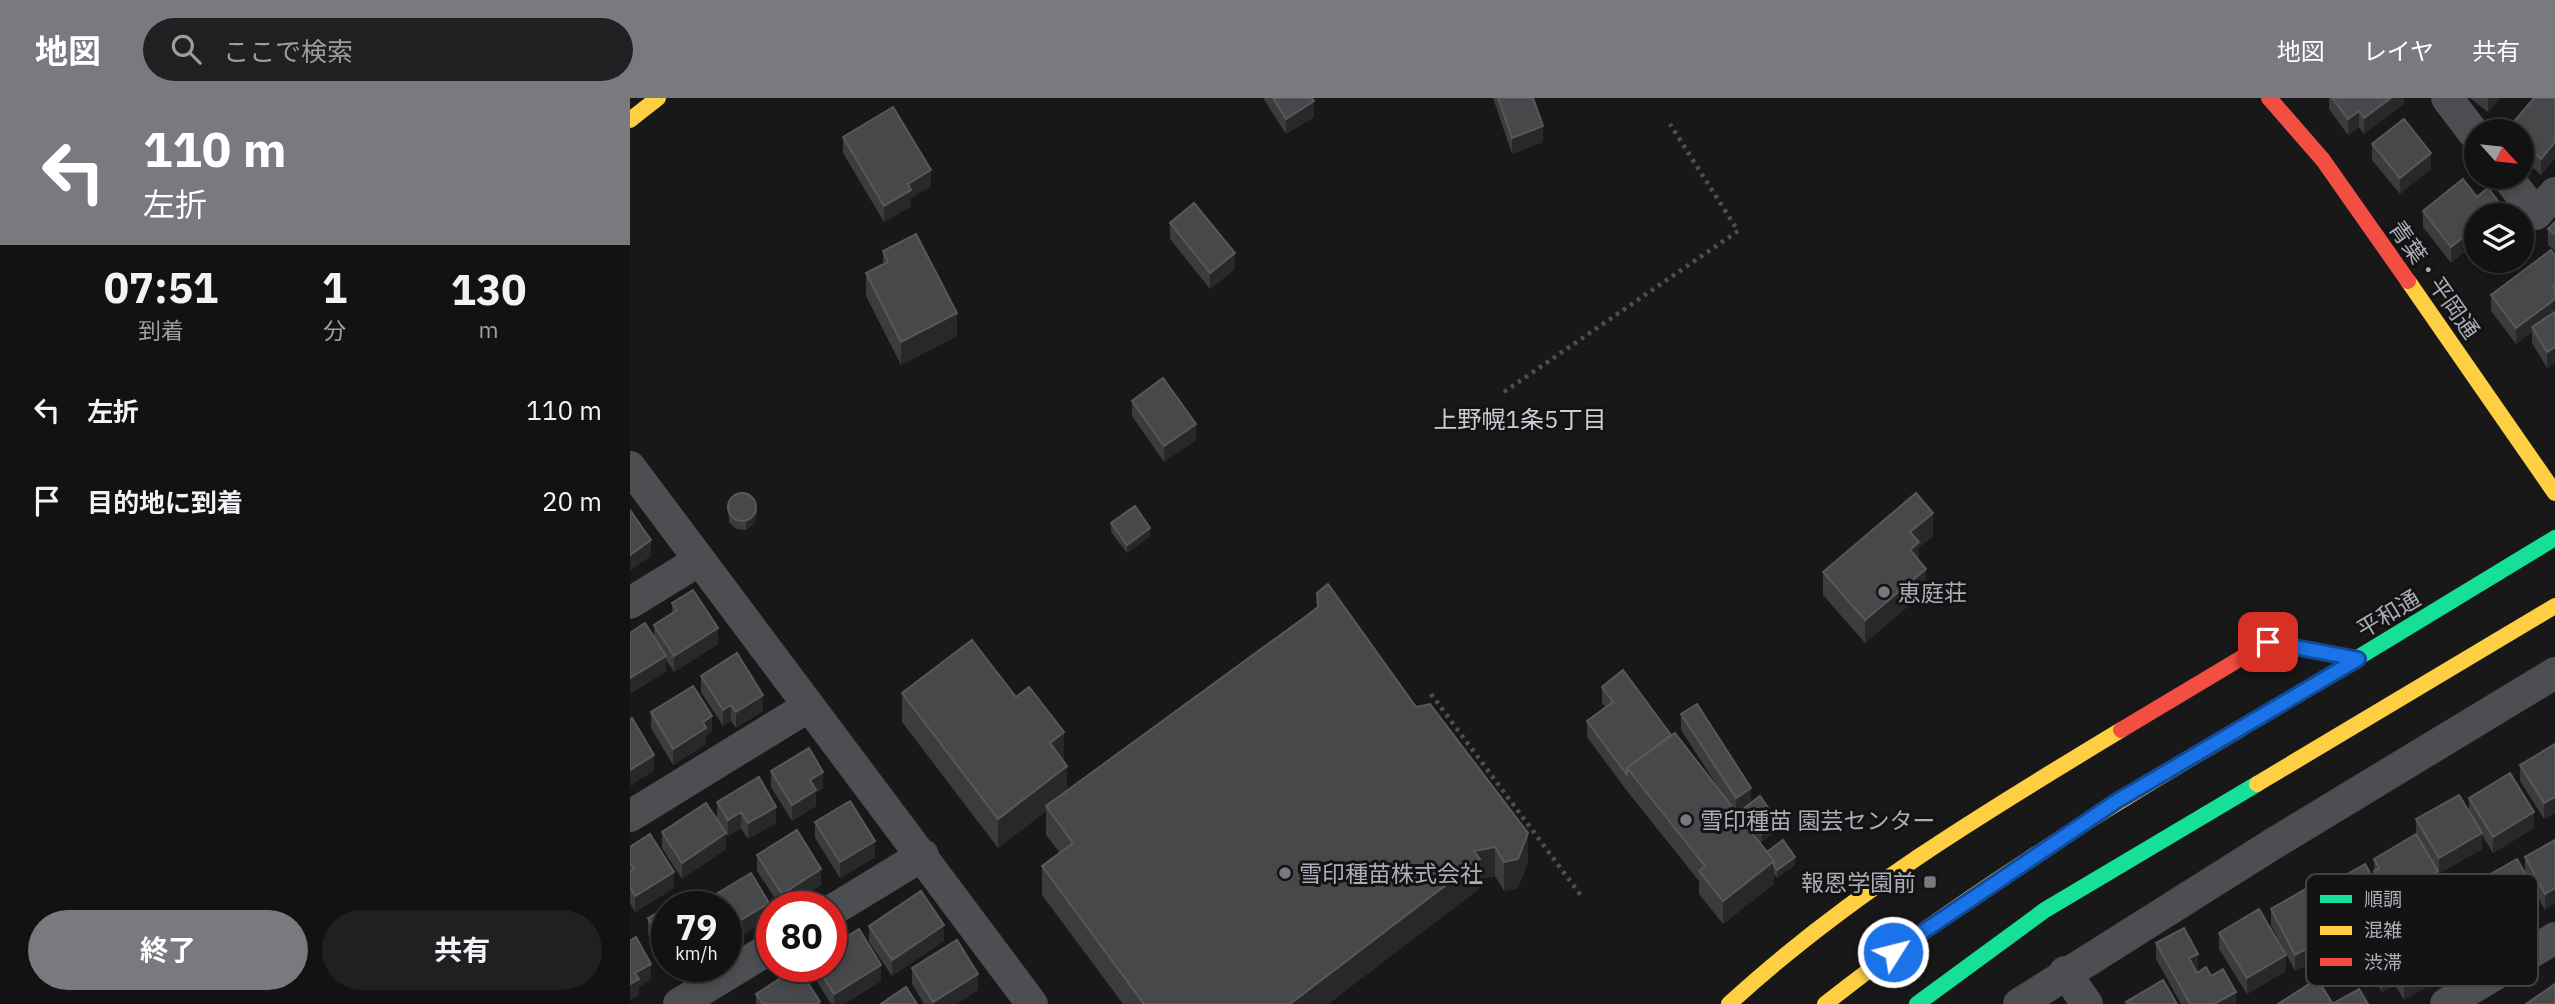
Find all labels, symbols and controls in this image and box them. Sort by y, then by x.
search box [143,18,633,81]
text: 地図 [35,29,101,72]
icon: search [167,30,205,68]
text: ここで検索 [223,34,353,68]
text: 地図 [2277,35,2325,67]
text: レイヤ [2363,35,2434,67]
text: 共有 [2472,35,2520,67]
text: 110 m [143,117,287,180]
north arrow [2464,119,2534,189]
map controls [2464,119,2534,273]
icon: left [28,126,119,217]
text: 左折 [143,183,207,225]
button: layers [2464,203,2534,273]
street label: 青葉・平岡通 [2383,214,2487,344]
text: 07:51 [104,260,218,315]
text: 1 [322,260,347,315]
text: 130 [451,262,526,317]
text: m [479,314,499,344]
text: 到着 [138,315,184,345]
text: 分 [323,315,346,345]
icon: left [28,391,66,429]
text: 110 m [526,393,602,427]
text: 左折 [87,394,139,428]
district label: 上野幌1条5丁目 [1434,403,1606,435]
icon: arrive [28,482,66,520]
text: 20 m [542,484,602,518]
text: 目的地に到着 [87,485,243,519]
place label: 恵庭荘 [1898,577,1967,607]
street label: 平和通 [2351,582,2425,644]
marker: 恵庭荘 [1876,584,1892,600]
pin [2238,612,2298,672]
icon: arrive [2249,623,2287,661]
place label: 雪印種苗 園芸センター [1700,805,1935,835]
marker: 雪印種苗 園芸センター [1678,812,1694,828]
place label: 雪印種苗株式会社 [1299,858,1483,888]
marker: 雪印種苗株式会社 [1277,865,1293,881]
place label: 報恩学園前 [1801,867,1916,897]
marker: 報恩学園前 [1922,874,1938,890]
legend [2306,874,2538,986]
text: 順調 [2364,887,2402,911]
speed limit sign: 80 [756,891,847,982]
text: 79 [675,904,718,950]
button: 終了 [28,910,308,990]
button: 共有 [322,910,602,990]
position arrow [1856,915,1930,989]
text: 混雑 [2364,918,2402,942]
text: km/h [675,942,718,965]
text: 渋滞 [2364,950,2402,974]

